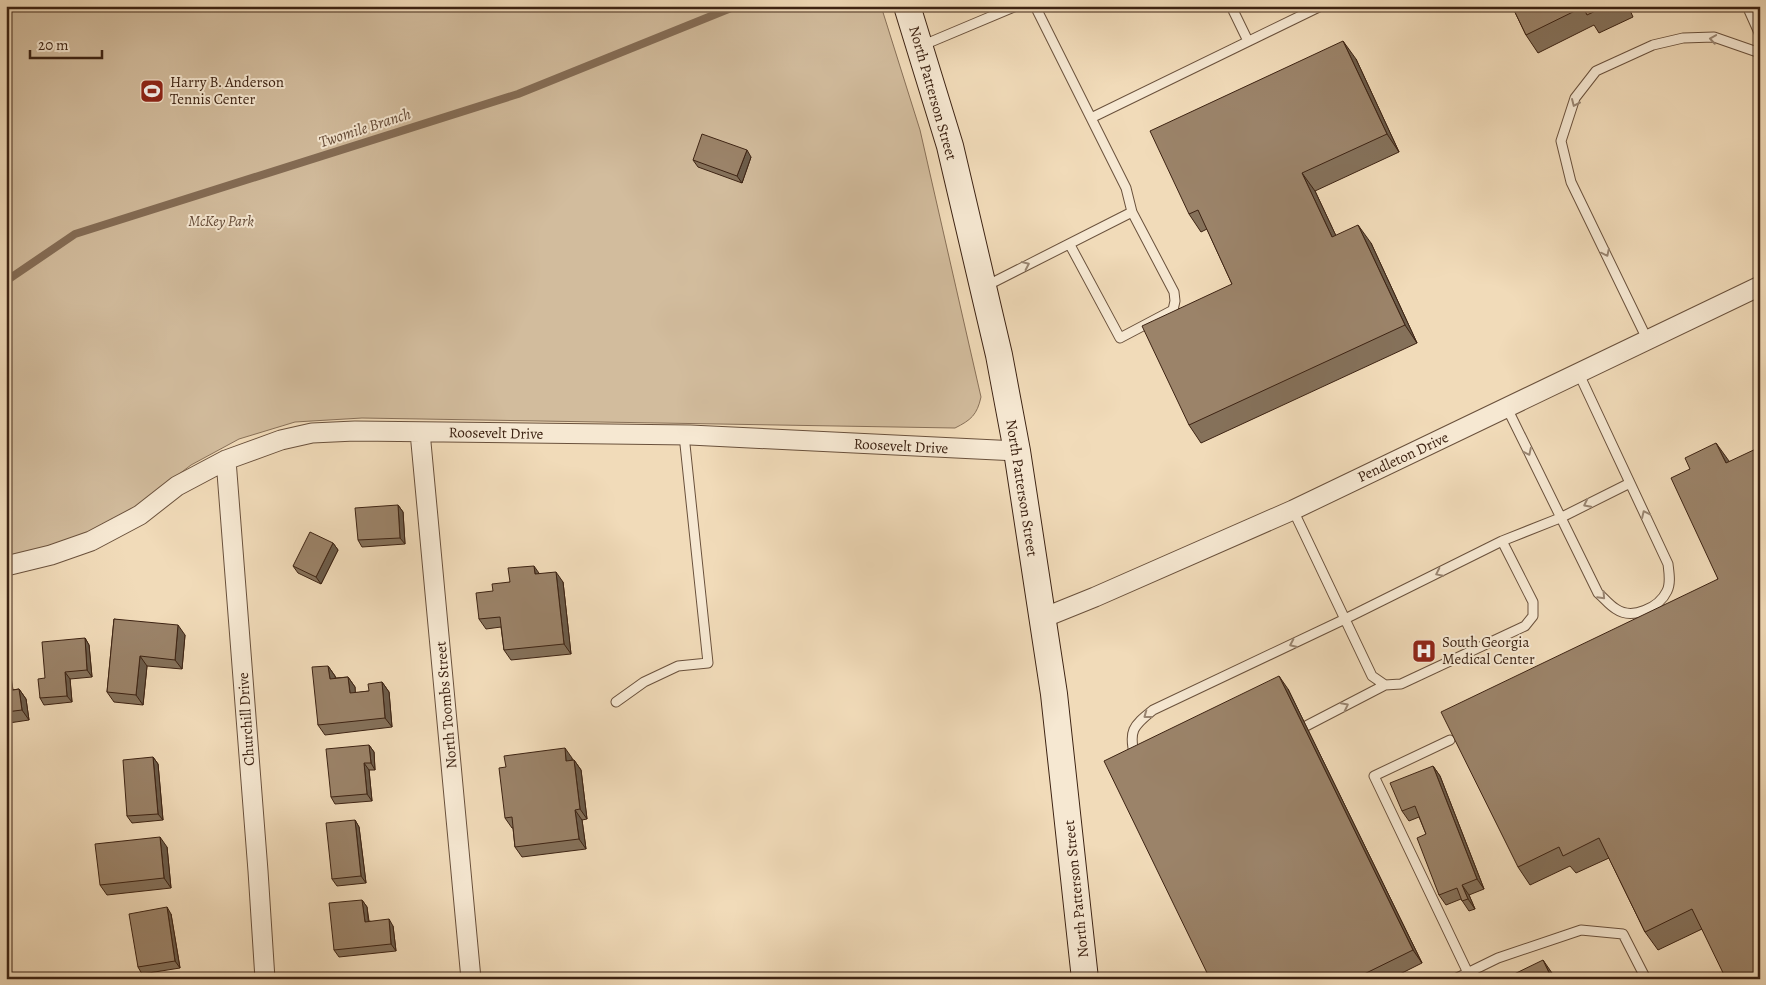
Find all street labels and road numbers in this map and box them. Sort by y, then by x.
street label: North Patterson Street [904,24,962,162]
street label: North Patterson Street [1001,418,1043,558]
street label: Roosevelt Drive [448,422,544,444]
street label: Pendleton Drive [1354,427,1452,487]
street label: Roosevelt Drive [853,434,949,458]
street label: North Toombs Street [430,640,462,770]
street label: Churchill Drive [233,671,259,766]
street label: North Patterson Street [1059,819,1093,959]

